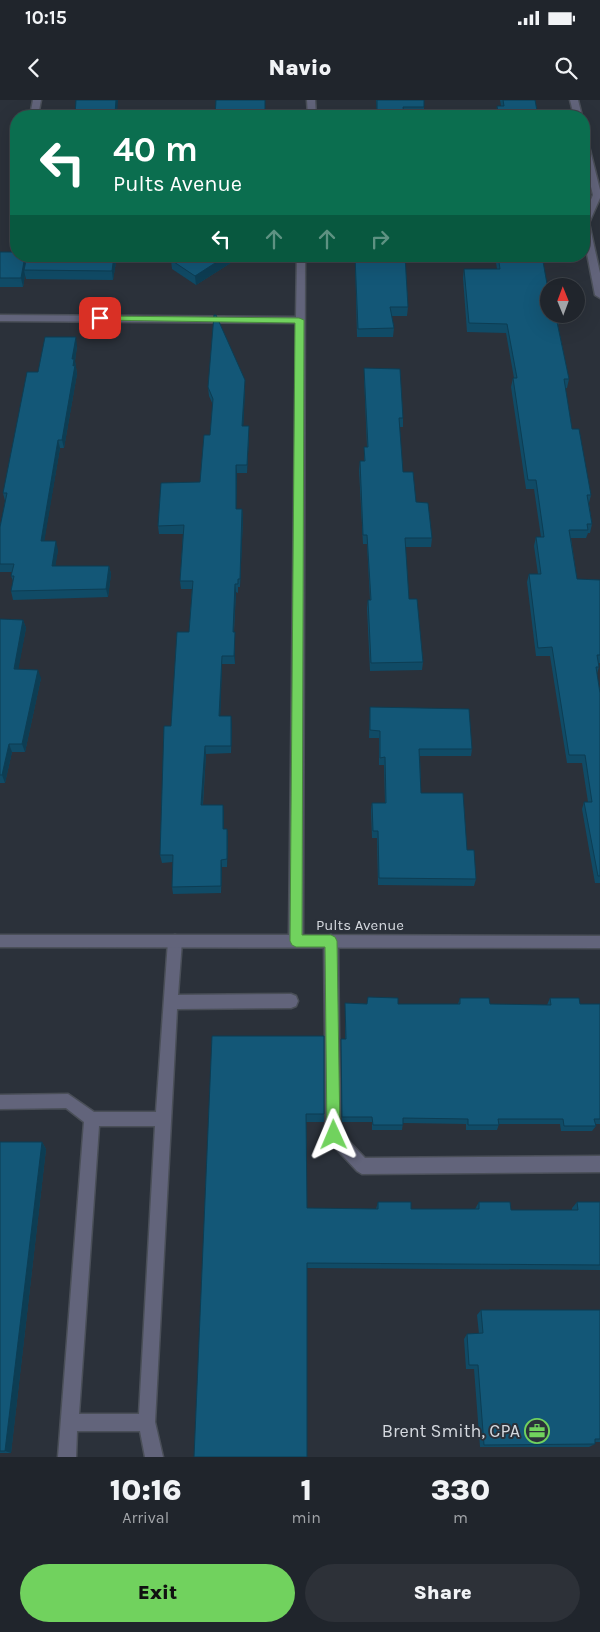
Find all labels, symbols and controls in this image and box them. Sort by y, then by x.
text: 10:15 [25,7,67,29]
icon: back [20,54,48,82]
icon: search [552,54,580,82]
text: Navio [269,55,331,81]
text: 40 m [113,129,198,170]
icon: left [30,130,95,195]
text: Pults Avenue [113,171,242,197]
icon: left [207,225,235,253]
icon: ahead [260,225,288,253]
icon: ahead [313,225,341,253]
icon: right [366,225,394,253]
north arrow [540,278,585,322]
map controls [540,278,585,323]
pin [79,297,121,339]
icon: arrive [86,304,114,332]
street label: Pults Avenue [316,916,404,934]
position arrow [307,1108,359,1160]
office icon: Brent Smith, CPA [524,1418,550,1444]
place label: Brent Smith, CPA [382,1420,520,1442]
text: 10:16 [110,1472,182,1508]
text: 1 [300,1472,312,1508]
text: 330 [431,1472,490,1508]
text: Arrival [122,1508,169,1527]
text: min [291,1508,321,1527]
text: m [453,1508,468,1527]
button: Exit [20,1564,295,1622]
button: Share [305,1564,580,1622]

